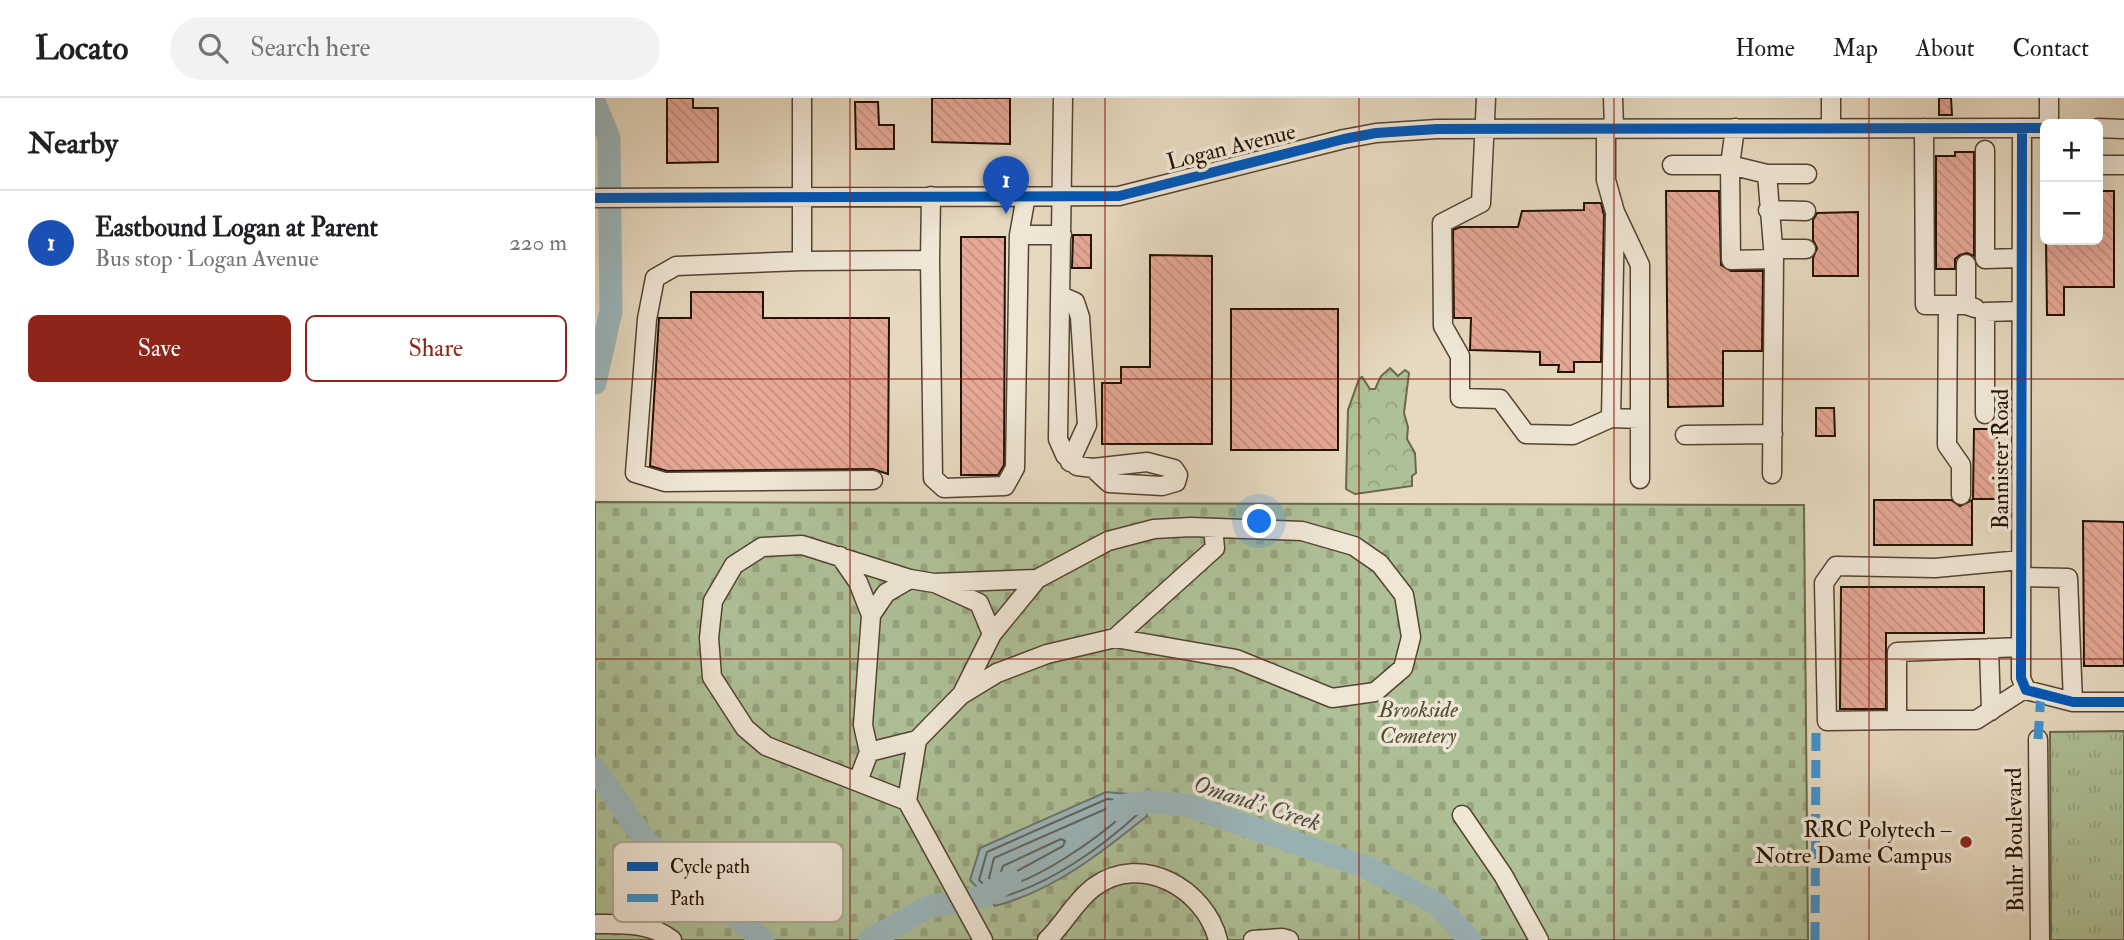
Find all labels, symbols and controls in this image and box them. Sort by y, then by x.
search box [170,17,660,80]
text: Locato [35,28,128,69]
icon: search [194,29,232,67]
text: Search here [250,32,370,64]
text: Home [1735,33,1795,64]
text: Map [1833,33,1878,64]
text: About [1916,33,1975,64]
text: Contact [2013,33,2089,64]
street label: Logan Avenue [1164,116,1299,177]
map controls [2040,119,2103,245]
button: + [2040,119,2103,182]
text: Nearby [28,125,118,162]
pin: 1 [983,156,1029,214]
button: − [2040,182,2103,245]
text: Eastbound Logan at Parent [95,212,378,244]
text: 1 [47,228,55,257]
text: 220 m [509,228,567,257]
text: Bus stop · Logan Avenue [95,244,319,273]
button: Save [28,315,291,382]
button: Share [305,315,567,382]
street label: Bannister Road [1986,389,2015,529]
your location [1242,504,1276,538]
park label: Brookside Cemetery [1377,695,1458,750]
street label: Buhr Boulevard [1999,767,2030,913]
water label: Omand's Creek [1189,768,1325,839]
place label: RRC Polytech – Notre Dame Campus [1755,815,1952,871]
marker: RRC Polytech – Notre Dame Campus [1958,834,1974,850]
legend [613,842,843,922]
text: Cycle path [670,855,750,880]
text: Path [670,887,705,911]

